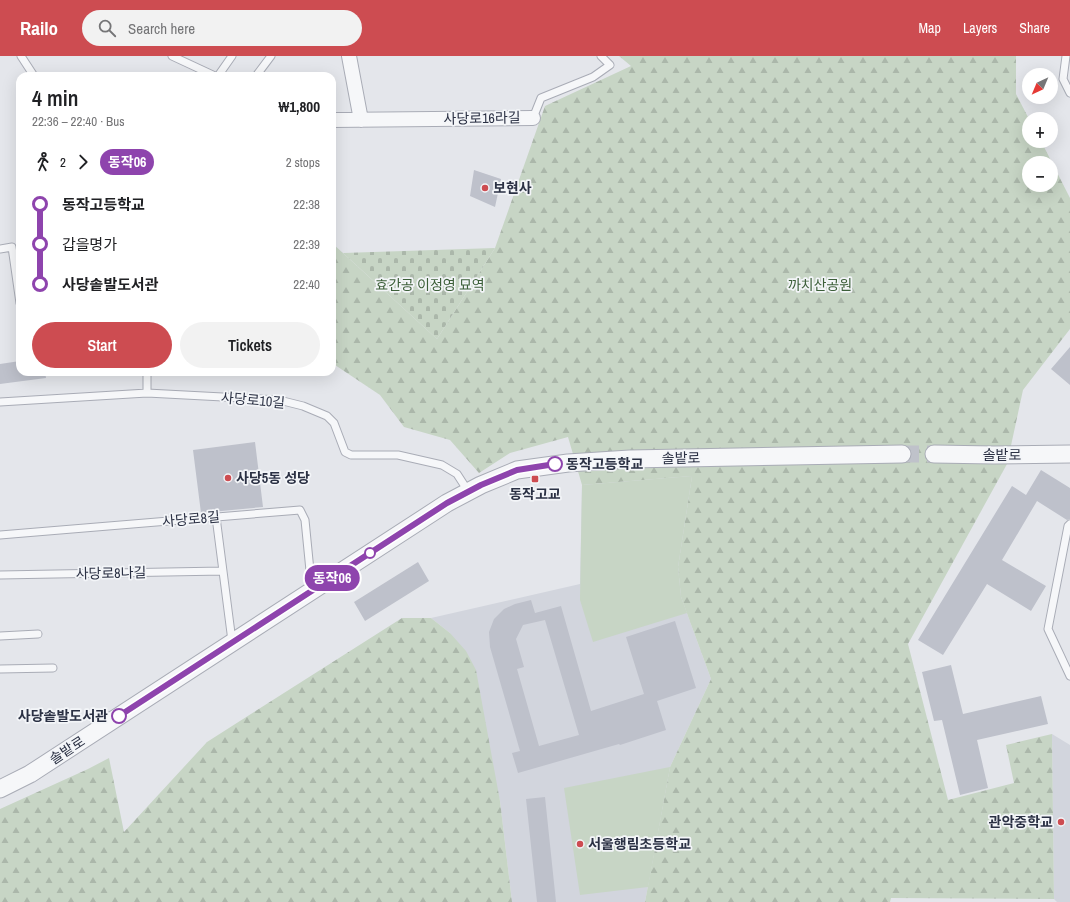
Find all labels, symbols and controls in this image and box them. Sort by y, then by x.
search box [82,10,362,46]
text: Railo [20,15,58,41]
icon: search [96,17,118,39]
text: Search here [128,18,195,39]
text: Map [919,19,941,37]
text: Layers [963,19,997,37]
text: Share [1019,19,1050,37]
north arrow [1022,68,1058,104]
map controls [1022,68,1058,192]
text: 4 min [32,83,78,113]
text: ₩1,800 [279,96,320,117]
street label: 사당로16라길 [443,108,521,128]
button: + [1022,112,1058,148]
text: 22:36 – 22:40 · Bus [32,113,124,130]
icon: walk [32,151,54,173]
icon: forward [72,151,94,173]
text: 동작06 [108,153,146,171]
text: 2 [60,154,66,171]
text: 2 stops [286,154,320,171]
button: − [1022,156,1058,192]
place label: 보현사 [493,179,532,197]
marker: 보현사 [480,183,490,193]
text: 동작고등학교 [62,194,145,215]
text: 22:38 [293,196,320,213]
text: 갑을명가 [62,234,117,255]
text: 22:39 [293,236,320,253]
text: 사당솥발도서관 [62,274,159,295]
text: 22:40 [293,276,320,293]
park label: 효간공 이정영 묘역 [375,276,485,294]
park label: 까치산공원 [788,276,852,294]
button: Start [32,322,172,368]
button: Tickets [180,322,320,368]
street label: 사당로10길 [220,388,286,412]
street label: 솔밭로 [983,446,1021,464]
street label: 솔밭로 [662,449,701,467]
place label: 동작고등학교 [566,455,643,473]
marker: 동작고등학교 [547,456,563,472]
place label: 사당5동 성당 [236,469,310,487]
marker: 사당5동 성당 [223,473,233,483]
marker: 동작고교 [530,474,540,484]
place label: 동작고교 [509,485,561,503]
street label: 사당로8길 [161,508,221,530]
unlabelled marker [364,547,376,559]
street label: 사당로8나길 [75,563,147,583]
line badge: 동작06 [304,565,360,591]
text: 동작06 [313,569,351,587]
place label: 사당솥발도서관 [18,707,108,725]
marker: 사당솥발도서관 [111,708,127,724]
street label: 솔밭로 [46,732,88,768]
place label: 관악중학교 [989,813,1053,831]
marker: 관악중학교 [1056,817,1066,827]
place label: 서울행림초등학교 [588,835,691,853]
marker: 서울행림초등학교 [575,839,585,849]

